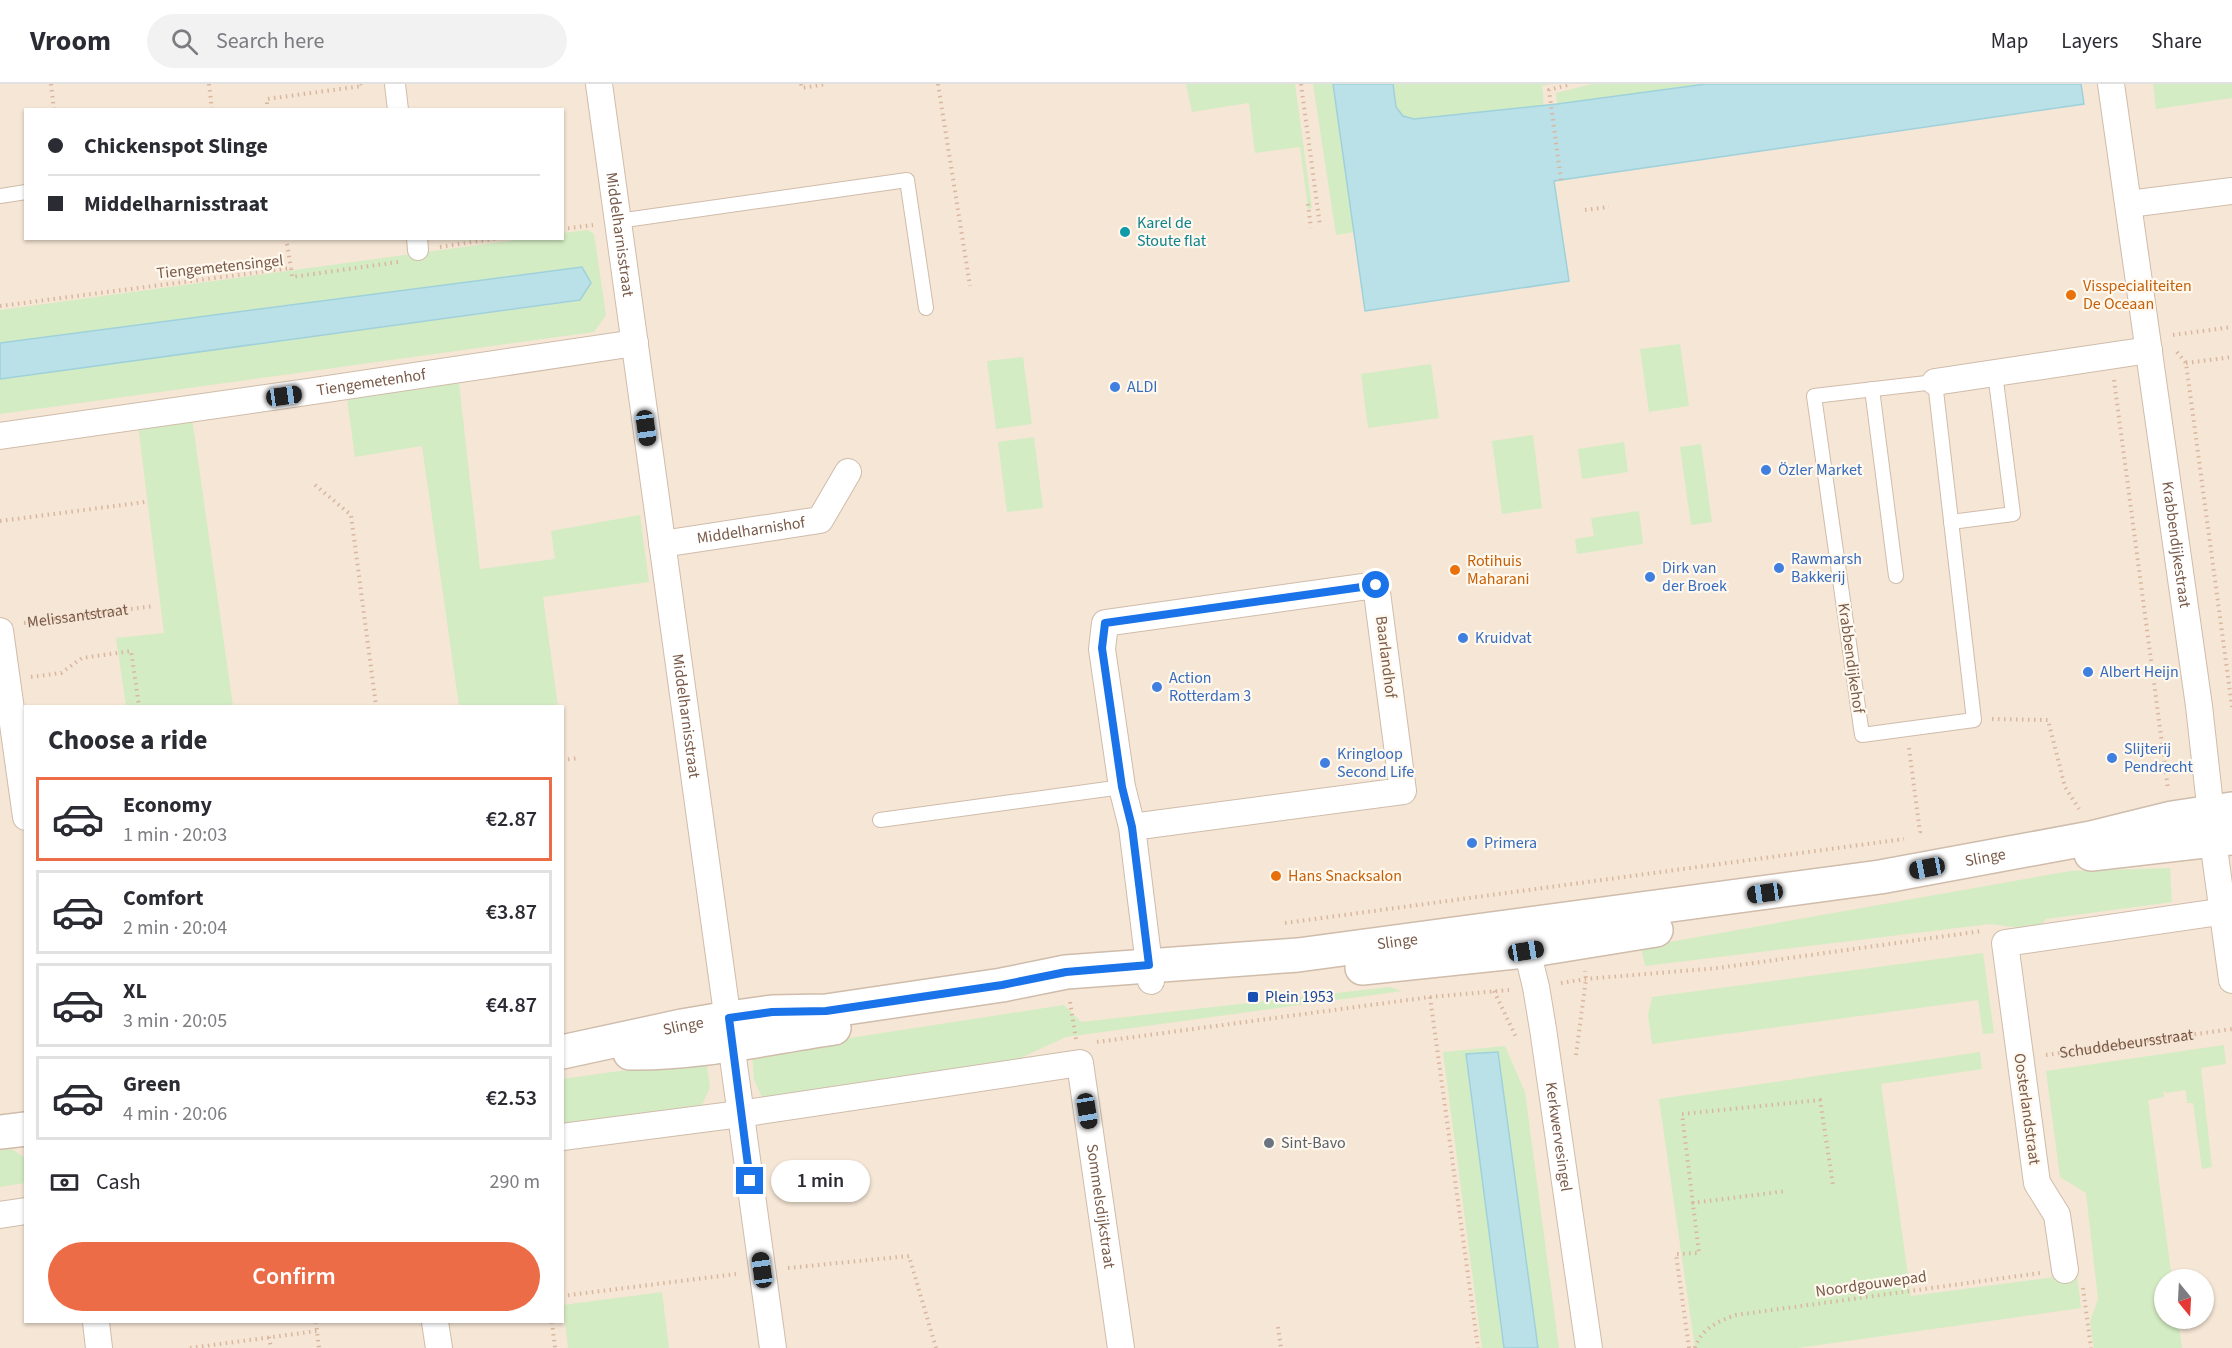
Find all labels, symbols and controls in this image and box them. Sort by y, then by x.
search box [147,14,567,68]
text: Vroom [30,21,111,61]
icon: search [168,25,201,58]
text: Search here [216,25,324,57]
text: Map [1991,26,2028,56]
text: Layers [2061,26,2118,56]
text: Share [2151,26,2202,56]
text: Chickenspot Slinge [84,130,268,162]
street label: Middelharnisstraat [600,171,639,299]
text: Middelharnisstraat [84,188,268,220]
place label: Karel de Stoute flat [1137,212,1207,252]
marker: Karel de Stoute flat [1118,225,1132,239]
street label: Tiengemetensingel [156,249,284,285]
place label: Visspecialiteiten De Oceaan [2083,275,2192,315]
marker: Visspecialiteiten De Oceaan [2064,288,2078,302]
street label: Tiengemetenhof [315,363,428,401]
place label: ALDI [1127,376,1158,398]
marker: ALDI [1108,380,1122,394]
car [265,385,303,407]
car [635,409,657,447]
place label: Özler Market [1778,459,1863,481]
marker: Özler Market [1759,463,1773,477]
street label: Krabbendijkestraat [2156,480,2196,610]
street label: Middelharnishof [695,511,808,550]
place label: Rawmarsh Bakkerij [1791,548,1862,588]
place label: Rotihuis Maharani [1467,550,1529,590]
place label: Dirk van der Broek [1662,557,1727,597]
marker: Rawmarsh Bakkerij [1772,561,1786,575]
marker: Rotihuis Maharani [1448,563,1462,577]
marker: Dirk van der Broek [1643,570,1657,584]
route start [1362,571,1389,598]
street label: Melissantstraat [26,598,130,633]
street label: Krabbendijkehof [1832,601,1870,716]
street label: Baarlandhof [1370,615,1402,701]
place label: Kruidvat [1475,627,1532,649]
marker: Kruidvat [1456,631,1470,645]
street label: Middelharnisstraat [667,652,706,780]
place label: Albert Heijn [2100,661,2179,683]
marker: Albert Heijn [2081,665,2095,679]
place label: Action Rotterdam 3 [1169,667,1251,707]
marker: Action Rotterdam 3 [1150,680,1164,694]
text: Choose a ride [48,721,208,760]
place label: Slijterij Pendrecht [2124,738,2194,778]
place label: Kringloop Second Life [1337,743,1414,783]
marker: Slijterij Pendrecht [2105,751,2119,765]
marker: Kringloop Second Life [1318,756,1332,770]
text: Economy [123,789,212,821]
icon: car [51,792,105,846]
text: €2.87 [486,803,537,835]
text: 1 min · 20:03 [123,821,227,849]
place label: Primera [1484,832,1537,854]
marker: Primera [1465,836,1479,850]
street label: Slinge [1963,843,2008,872]
car [1908,856,1946,880]
place label: Hans Snacksalon [1288,865,1402,887]
marker: Hans Snacksalon [1269,869,1283,883]
text: Comfort [123,882,204,914]
car [1746,882,1784,904]
icon: car [51,885,105,939]
text: €3.87 [486,896,537,928]
text: 2 min · 20:04 [123,914,227,942]
street label: Slinge [1376,928,1419,955]
car [1507,939,1545,963]
text: XL [123,975,147,1007]
icon: car [51,978,105,1032]
place label: Plein 1953 [1265,986,1334,1008]
text: €4.87 [486,989,537,1021]
marker: Plein 1953 [1246,990,1260,1004]
text: 3 min · 20:05 [123,1007,227,1035]
street label: Slinge [661,1011,705,1041]
street label: Schuddebeursstraat [2058,1023,2195,1064]
street label: Oosterlandstraat [2008,1052,2046,1167]
text: Green [123,1068,181,1100]
icon: car [51,1071,105,1125]
street label: Kerkwervesingel [1540,1080,1577,1193]
text: €2.53 [486,1082,537,1114]
car [1075,1092,1099,1130]
text: 4 min · 20:06 [123,1100,227,1128]
place label: Sint-Bavo [1281,1132,1346,1154]
marker: Sint-Bavo [1262,1136,1276,1150]
street label: Sommelsdijkstraat [1081,1143,1121,1271]
callout: 1 min [771,1160,870,1202]
icon: cash [48,1166,81,1199]
text: Cash [96,1166,141,1198]
route end [736,1167,763,1194]
text: 1 min [797,1167,844,1195]
text: 290 m [490,1168,540,1196]
button: Confirm [48,1242,540,1311]
car [751,1251,773,1289]
street label: Noordgouwepad [1814,1265,1928,1303]
north arrow [2154,1269,2214,1329]
map controls [2154,1269,2214,1329]

